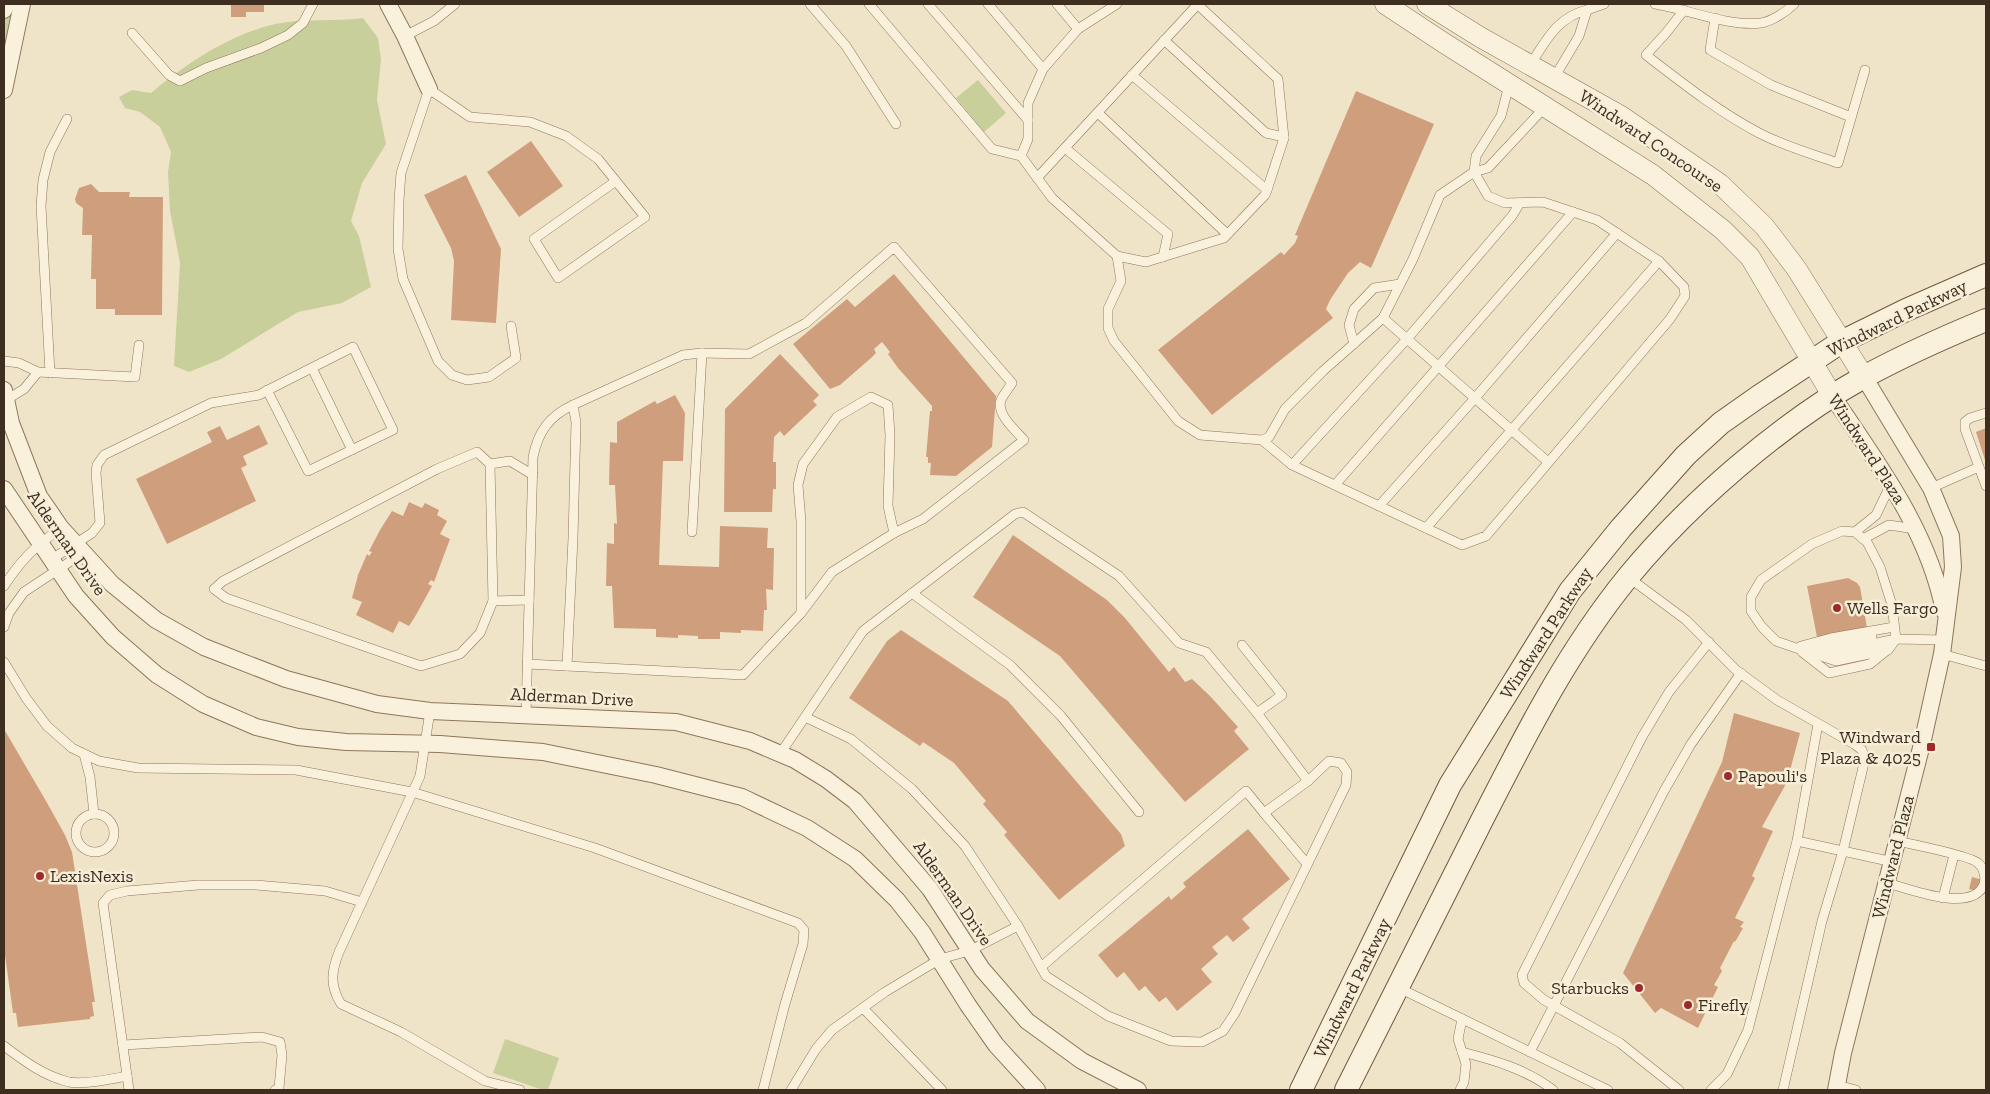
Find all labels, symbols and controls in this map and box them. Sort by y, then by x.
street label: Windward Concourse [1575,85,1727,197]
street label: Windward Parkway [1824,274,1971,361]
street label: Windward Plaza [1823,390,1911,508]
street label: Alderman Drive [23,486,111,600]
street label: Windward Parkway [1495,562,1597,703]
place label: Wells Fargo [1847,597,1938,619]
marker: Wells Fargo [1831,602,1843,614]
street label: Alderman Drive [510,683,634,711]
place label: Windward Plaza & 4025 [1820,726,1921,769]
marker: Windward Plaza & 4025 [1925,741,1937,753]
place label: Papouli's [1738,765,1807,787]
marker: Papouli's [1722,770,1734,782]
street label: Windward Plaza [1867,793,1919,921]
street label: Alderman Drive [909,836,997,950]
place label: LexisNexis [50,865,134,887]
marker: LexisNexis [34,870,46,882]
street label: Windward Parkway [1309,914,1396,1061]
place label: Starbucks [1551,977,1629,999]
marker: Starbucks [1633,982,1645,994]
place label: Firefly [1698,994,1749,1016]
marker: Firefly [1682,999,1694,1011]

